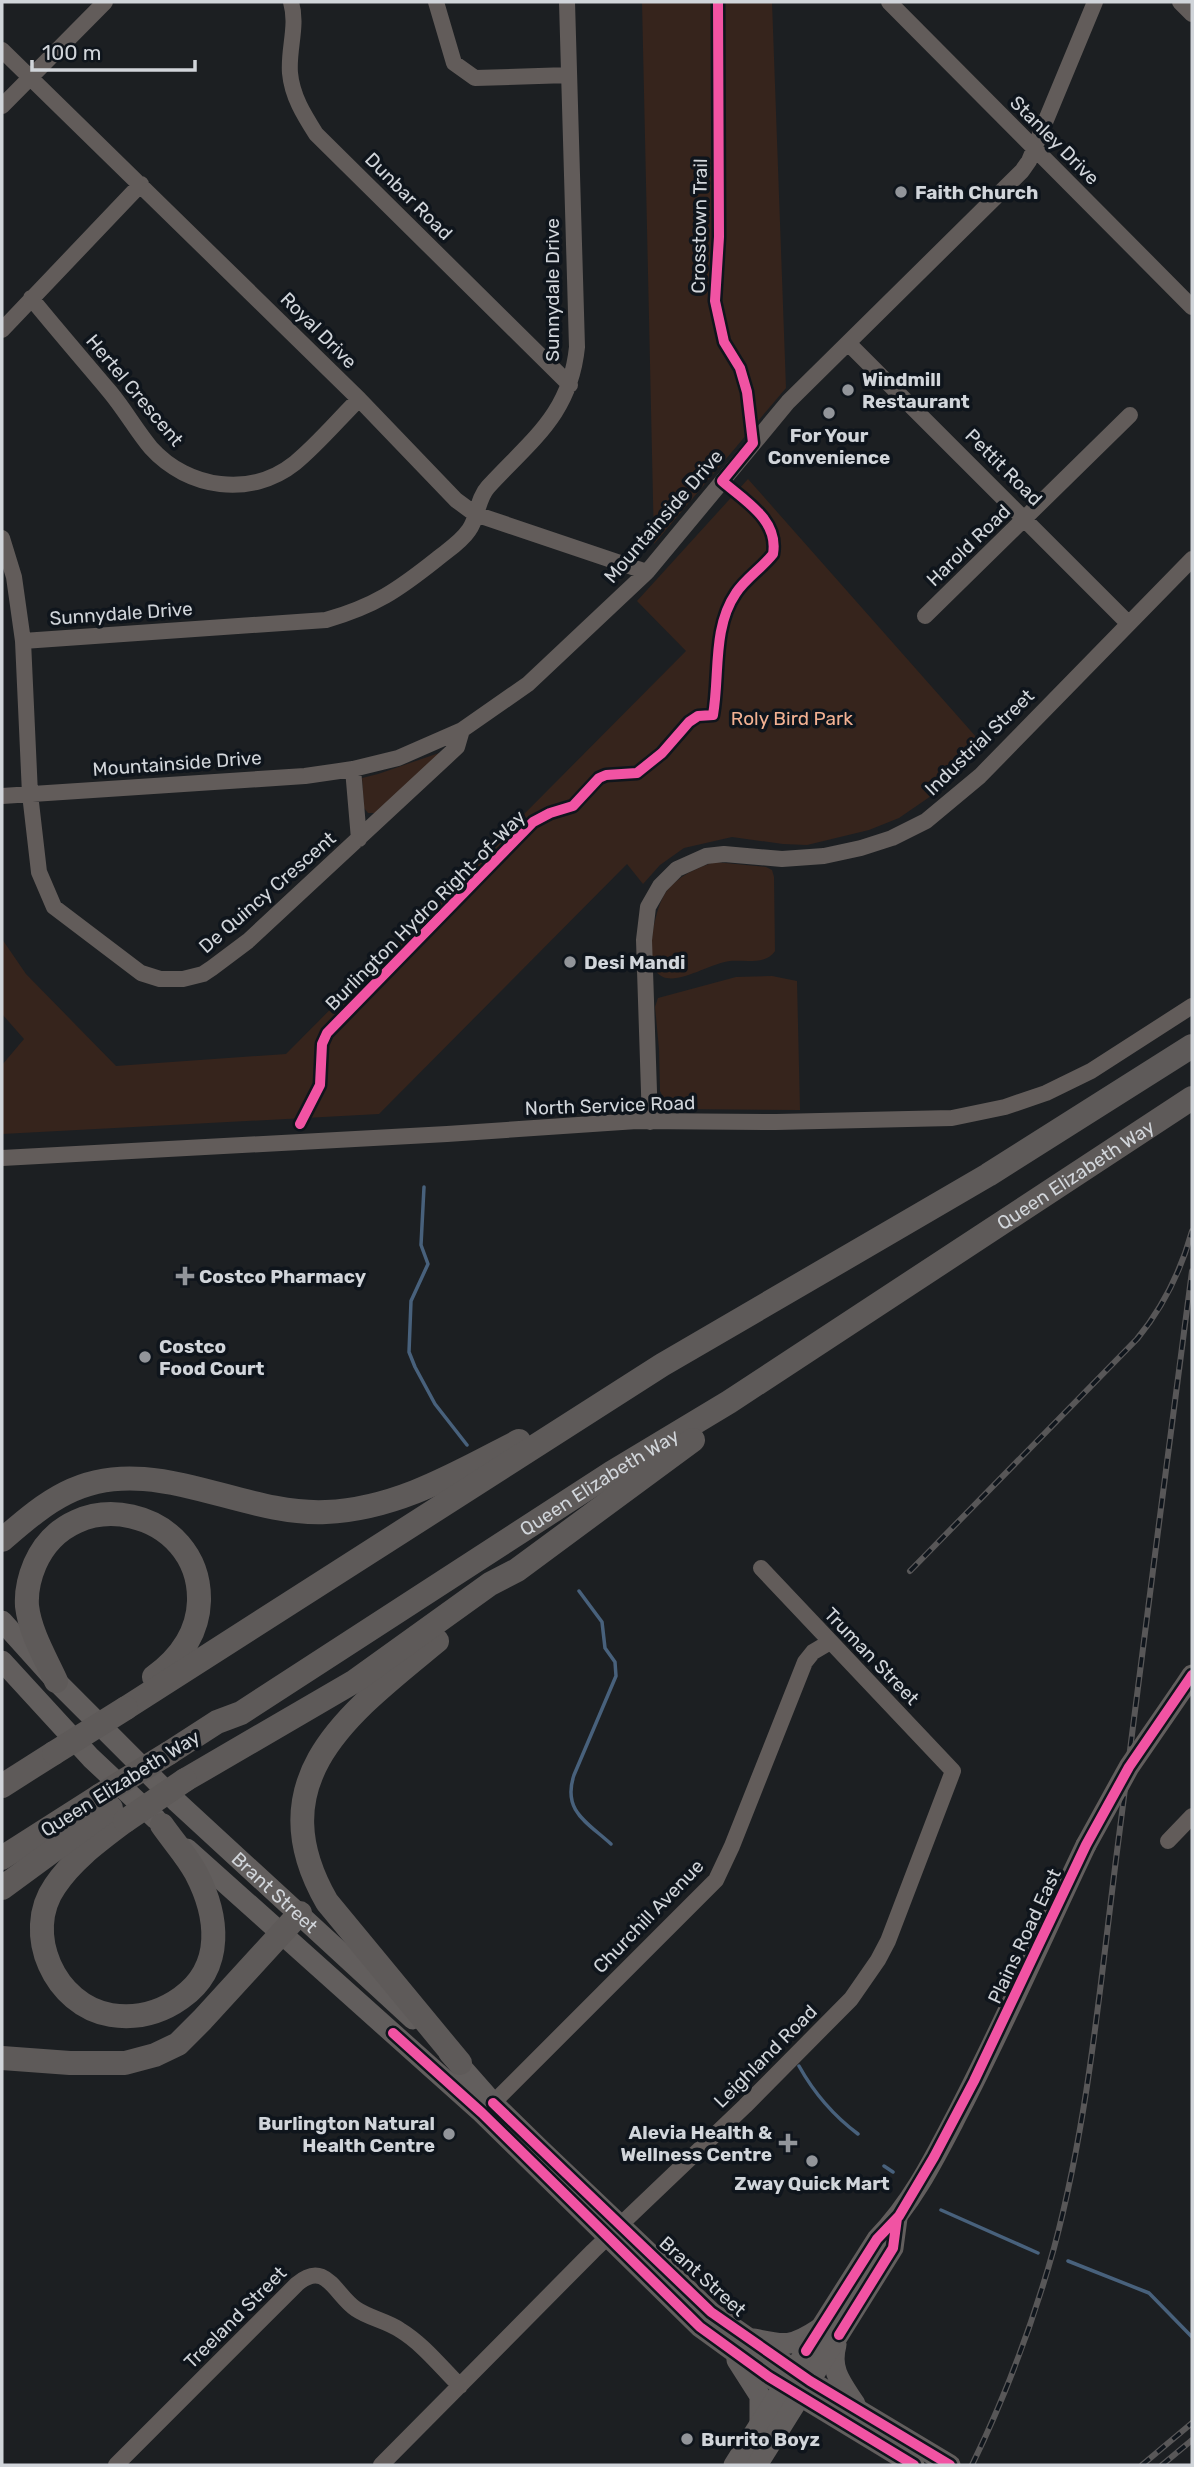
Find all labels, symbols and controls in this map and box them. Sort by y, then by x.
scale bar [32,28,194,72]
text: 100 m [42,40,101,65]
street label: Stanley Drive [1005,91,1104,190]
street label: Dunbar Road [360,148,457,245]
street label: Crosstown Trail [687,158,712,294]
place label: Faith Church [915,181,1038,204]
marker: Faith Church [893,184,909,200]
street label: Sunnydale Drive [541,218,564,362]
street label: Royal Drive [276,287,362,373]
street label: Hertel Crescent [81,330,188,451]
place label: Windmill Restaurant [862,368,970,413]
marker: Windmill Restaurant [840,382,856,398]
marker: For Your Convenience [821,405,837,421]
place label: For Your Convenience [768,424,890,469]
street label: Pettit Road [960,424,1047,511]
street label: Mountainside Drive [599,445,728,588]
street label: Harold Road [922,500,1015,591]
street label: Sunnydale Drive [49,597,193,630]
street label: Industrial Street [920,684,1039,800]
park label: Roly Bird Park [731,707,853,730]
street label: Mountainside Drive [92,746,262,781]
street label: Burlington Hydro Right-of-Way [320,805,530,1015]
street label: De Quincy Crescent [194,826,341,958]
place label: Desi Mandi [584,951,685,974]
marker: Desi Mandi [562,954,578,970]
street label: North Service Road [524,1091,696,1120]
street label: Queen Elizabeth Way [993,1115,1159,1235]
place label: Costco Pharmacy [199,1265,367,1288]
marker: Costco Pharmacy [177,1268,193,1284]
place label: Costco Food Court [159,1335,265,1380]
marker: Costco Food Court [137,1349,153,1365]
street label: Queen Elizabeth Way [516,1424,683,1541]
street label: Truman Street [819,1603,924,1710]
street label: Queen Elizabeth Way [36,1725,204,1842]
street label: Brant Street [227,1847,323,1938]
street label: Churchill Avenue [588,1855,708,1978]
street label: Plains Road East [983,1864,1066,2007]
street label: Leighland Road [709,2000,822,2113]
place label: Burlington Natural Health Centre [258,2112,435,2157]
place label: Alevia Health & Wellness Centre [620,2121,772,2166]
marker: Burlington Natural Health Centre [441,2126,457,2142]
marker: Alevia Health & Wellness Centre [778,2133,798,2153]
marker: Zway Quick Mart [804,2153,820,2169]
place label: Zway Quick Mart [734,2172,890,2195]
street label: Brant Street [655,2231,751,2322]
street label: Treeland Street [179,2261,292,2373]
place label: Burrito Boyz [701,2428,820,2451]
marker: Burrito Boyz [679,2431,695,2447]

